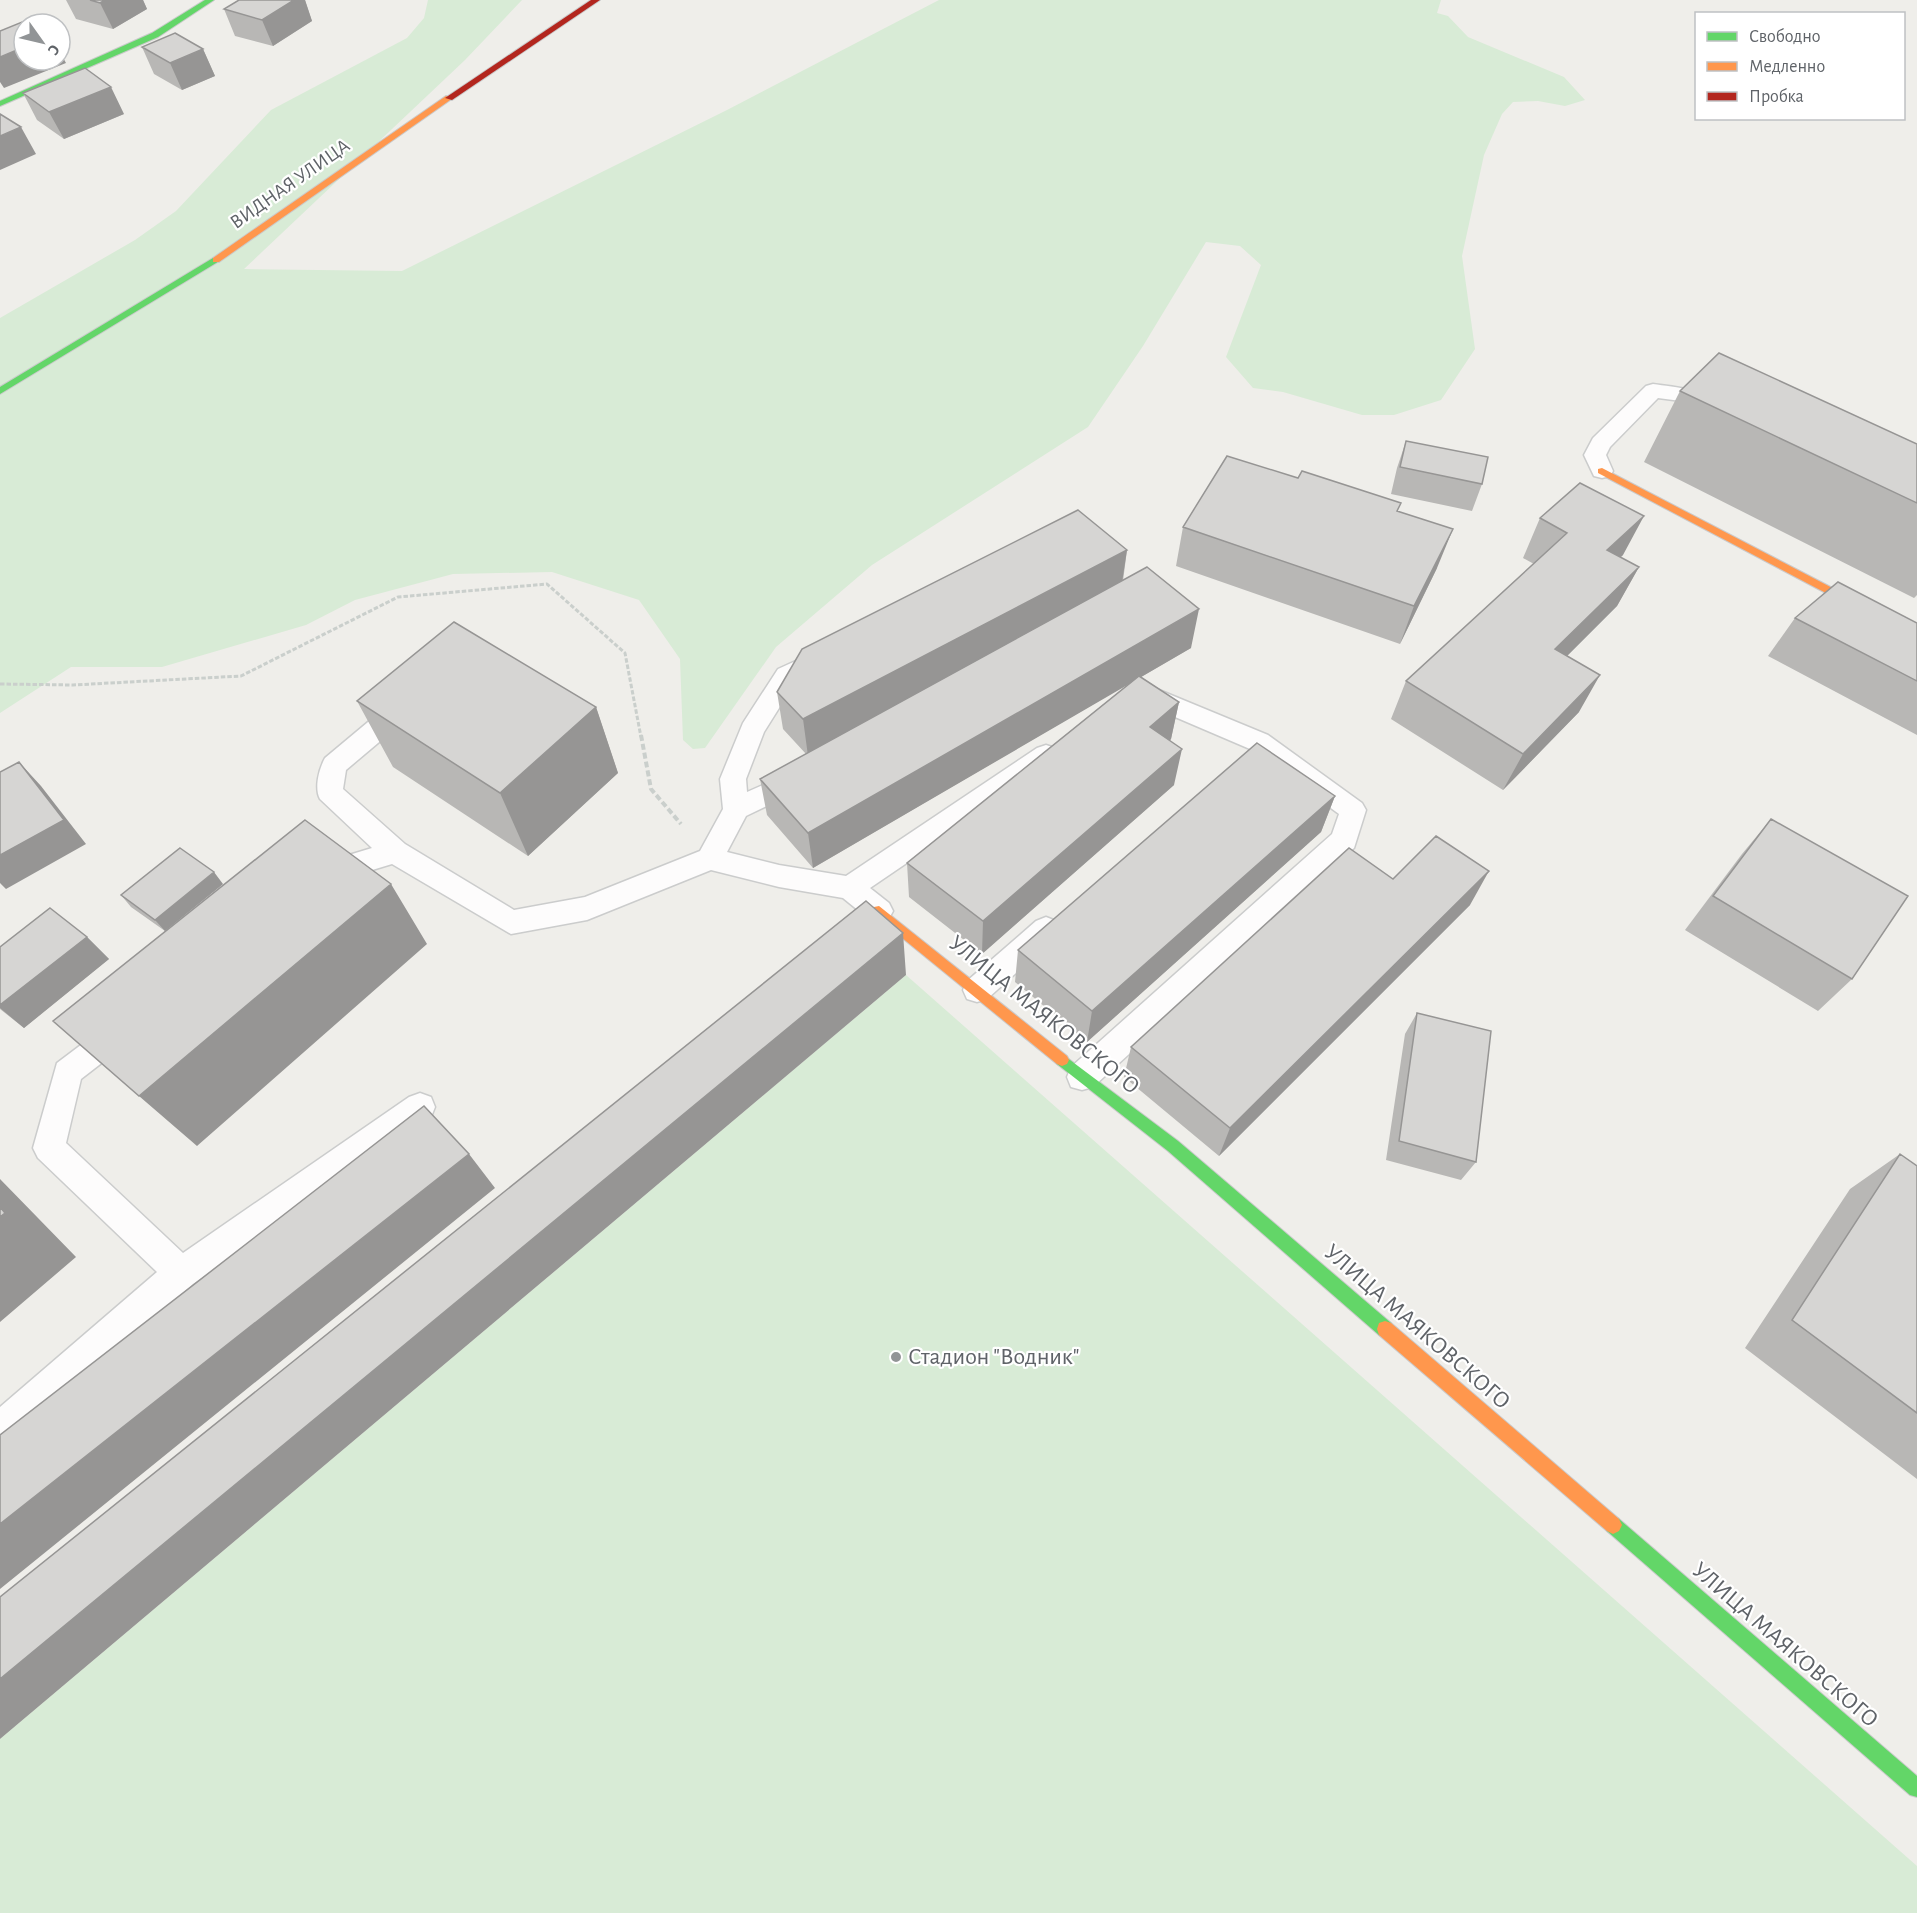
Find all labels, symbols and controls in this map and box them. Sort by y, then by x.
north arrow [12,12,72,72]
legend [1695,12,1905,120]
text: Свободно [1749,27,1821,46]
text: С [44,42,63,58]
text: Медленно [1749,58,1825,76]
text: Пробка [1749,87,1804,106]
street label: ВИДНАЯ УЛИЦА [226,135,354,233]
street label: УЛИЦА МАЯКОВСКОГО [944,931,1144,1099]
street label: УЛИЦА МАЯКОВСКОГО [1319,1240,1515,1414]
place label: Стадион "Водник" [908,1345,1079,1369]
marker: Стадион "Водник" [889,1350,903,1364]
street label: УЛИЦА МАЯКОВСКОГО [1687,1558,1883,1732]

